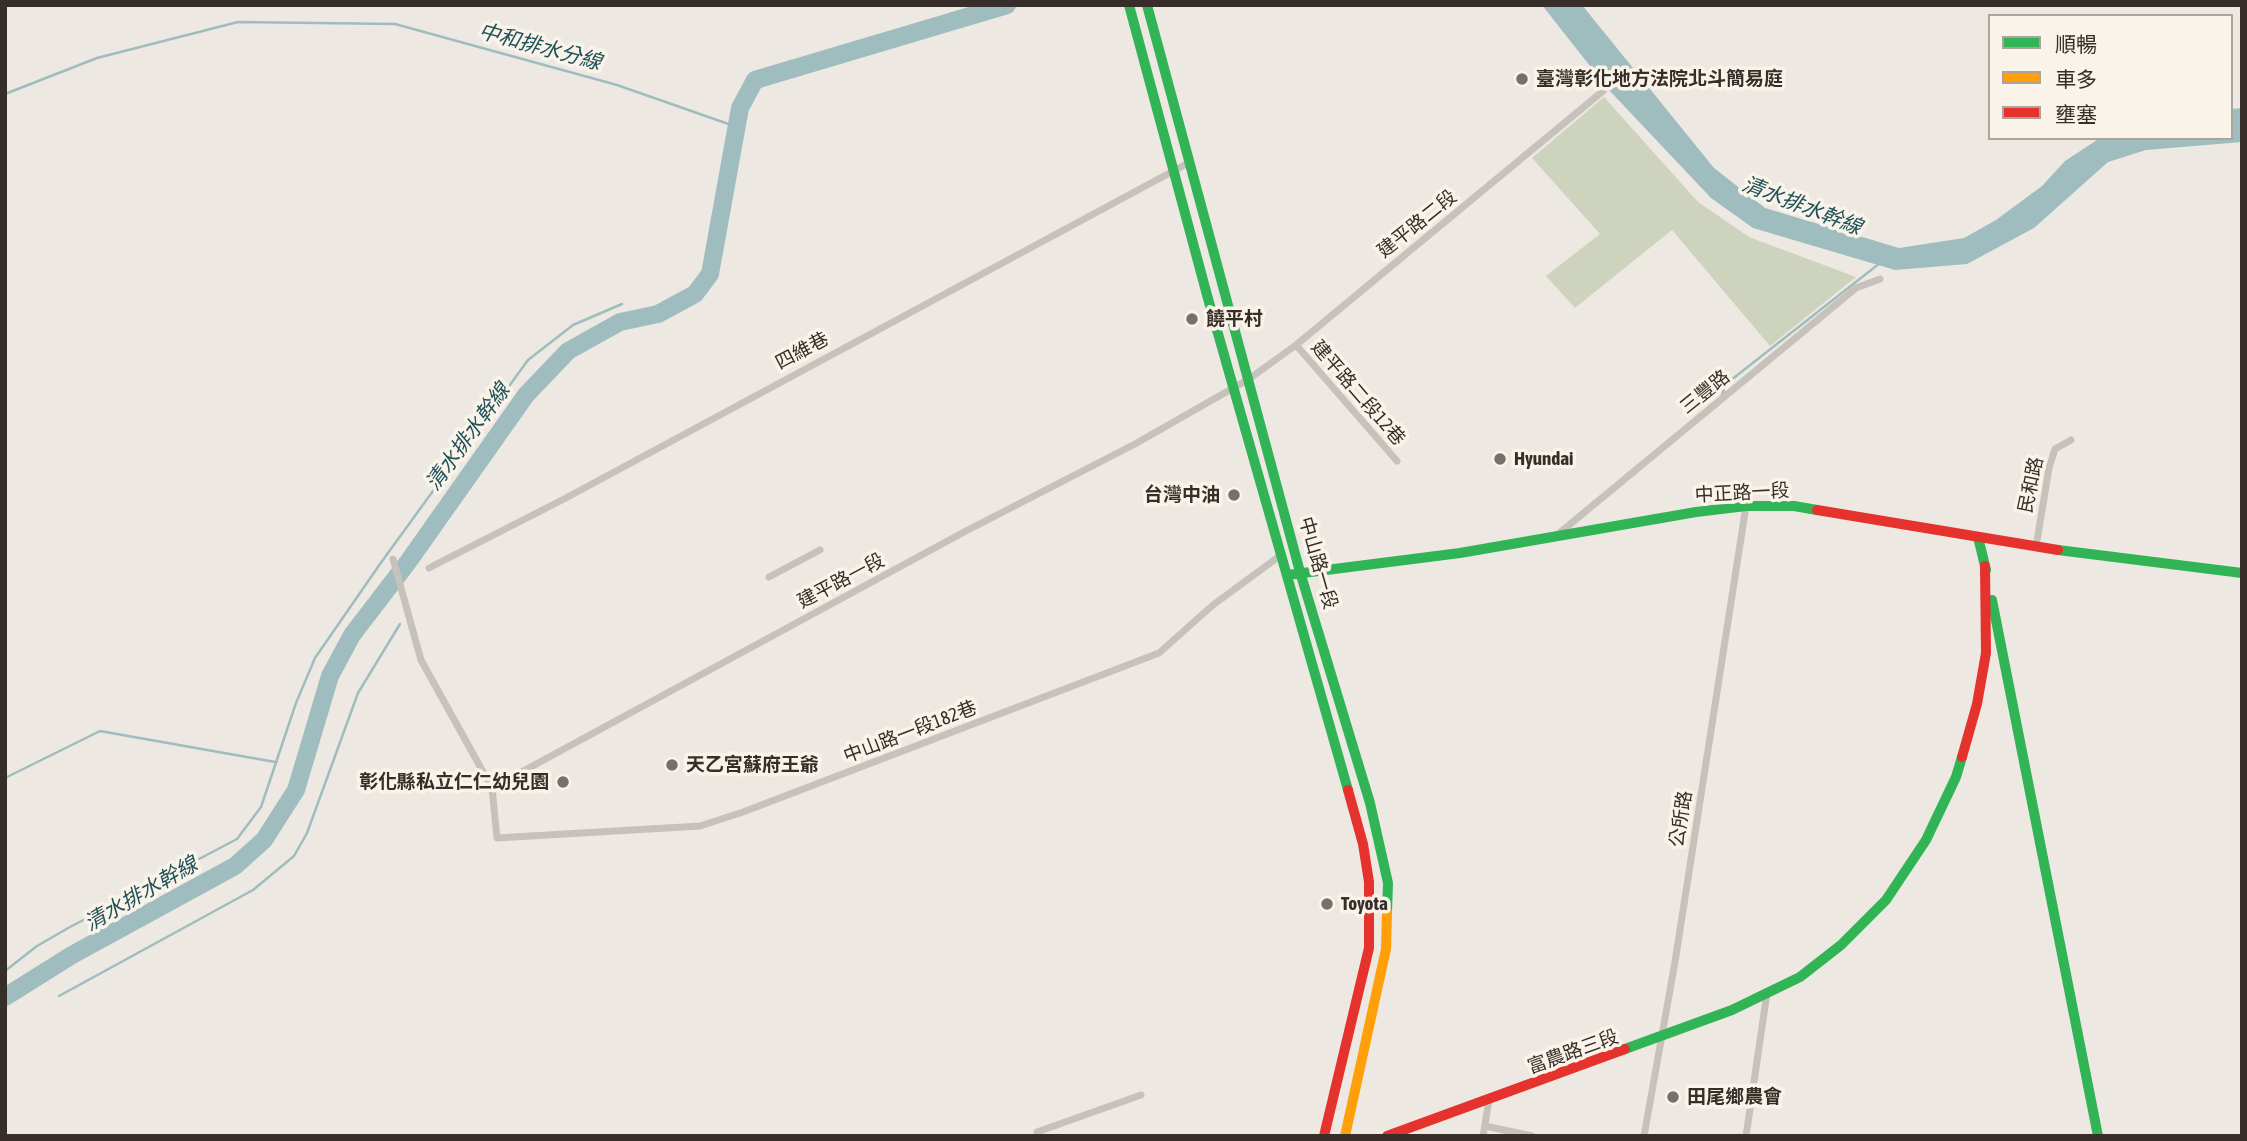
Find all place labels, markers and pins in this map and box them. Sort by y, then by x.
place label: 臺灣彰化地方法院北斗簡易庭 [1536,68,1783,90]
marker: 臺灣彰化地方法院北斗簡易庭 [1514,71,1530,87]
place label: 饒平村 [1206,308,1263,330]
marker: 饒平村 [1184,311,1200,327]
place label: Hyundai [1514,448,1573,470]
marker: Hyundai [1492,451,1508,467]
place label: 台灣中油 [1144,484,1220,506]
marker: 台灣中油 [1226,487,1242,503]
place label: 天乙宮蘇府王爺 [686,754,819,776]
marker: 天乙宮蘇府王爺 [664,757,680,773]
place label: 彰化縣私立仁仁幼兒園 [359,771,549,793]
marker: 彰化縣私立仁仁幼兒園 [555,774,571,790]
place label: Toyota [1341,893,1388,915]
marker: Toyota [1319,896,1335,912]
place label: 田尾鄉農會 [1687,1086,1782,1108]
marker: 田尾鄉農會 [1665,1089,1681,1105]

